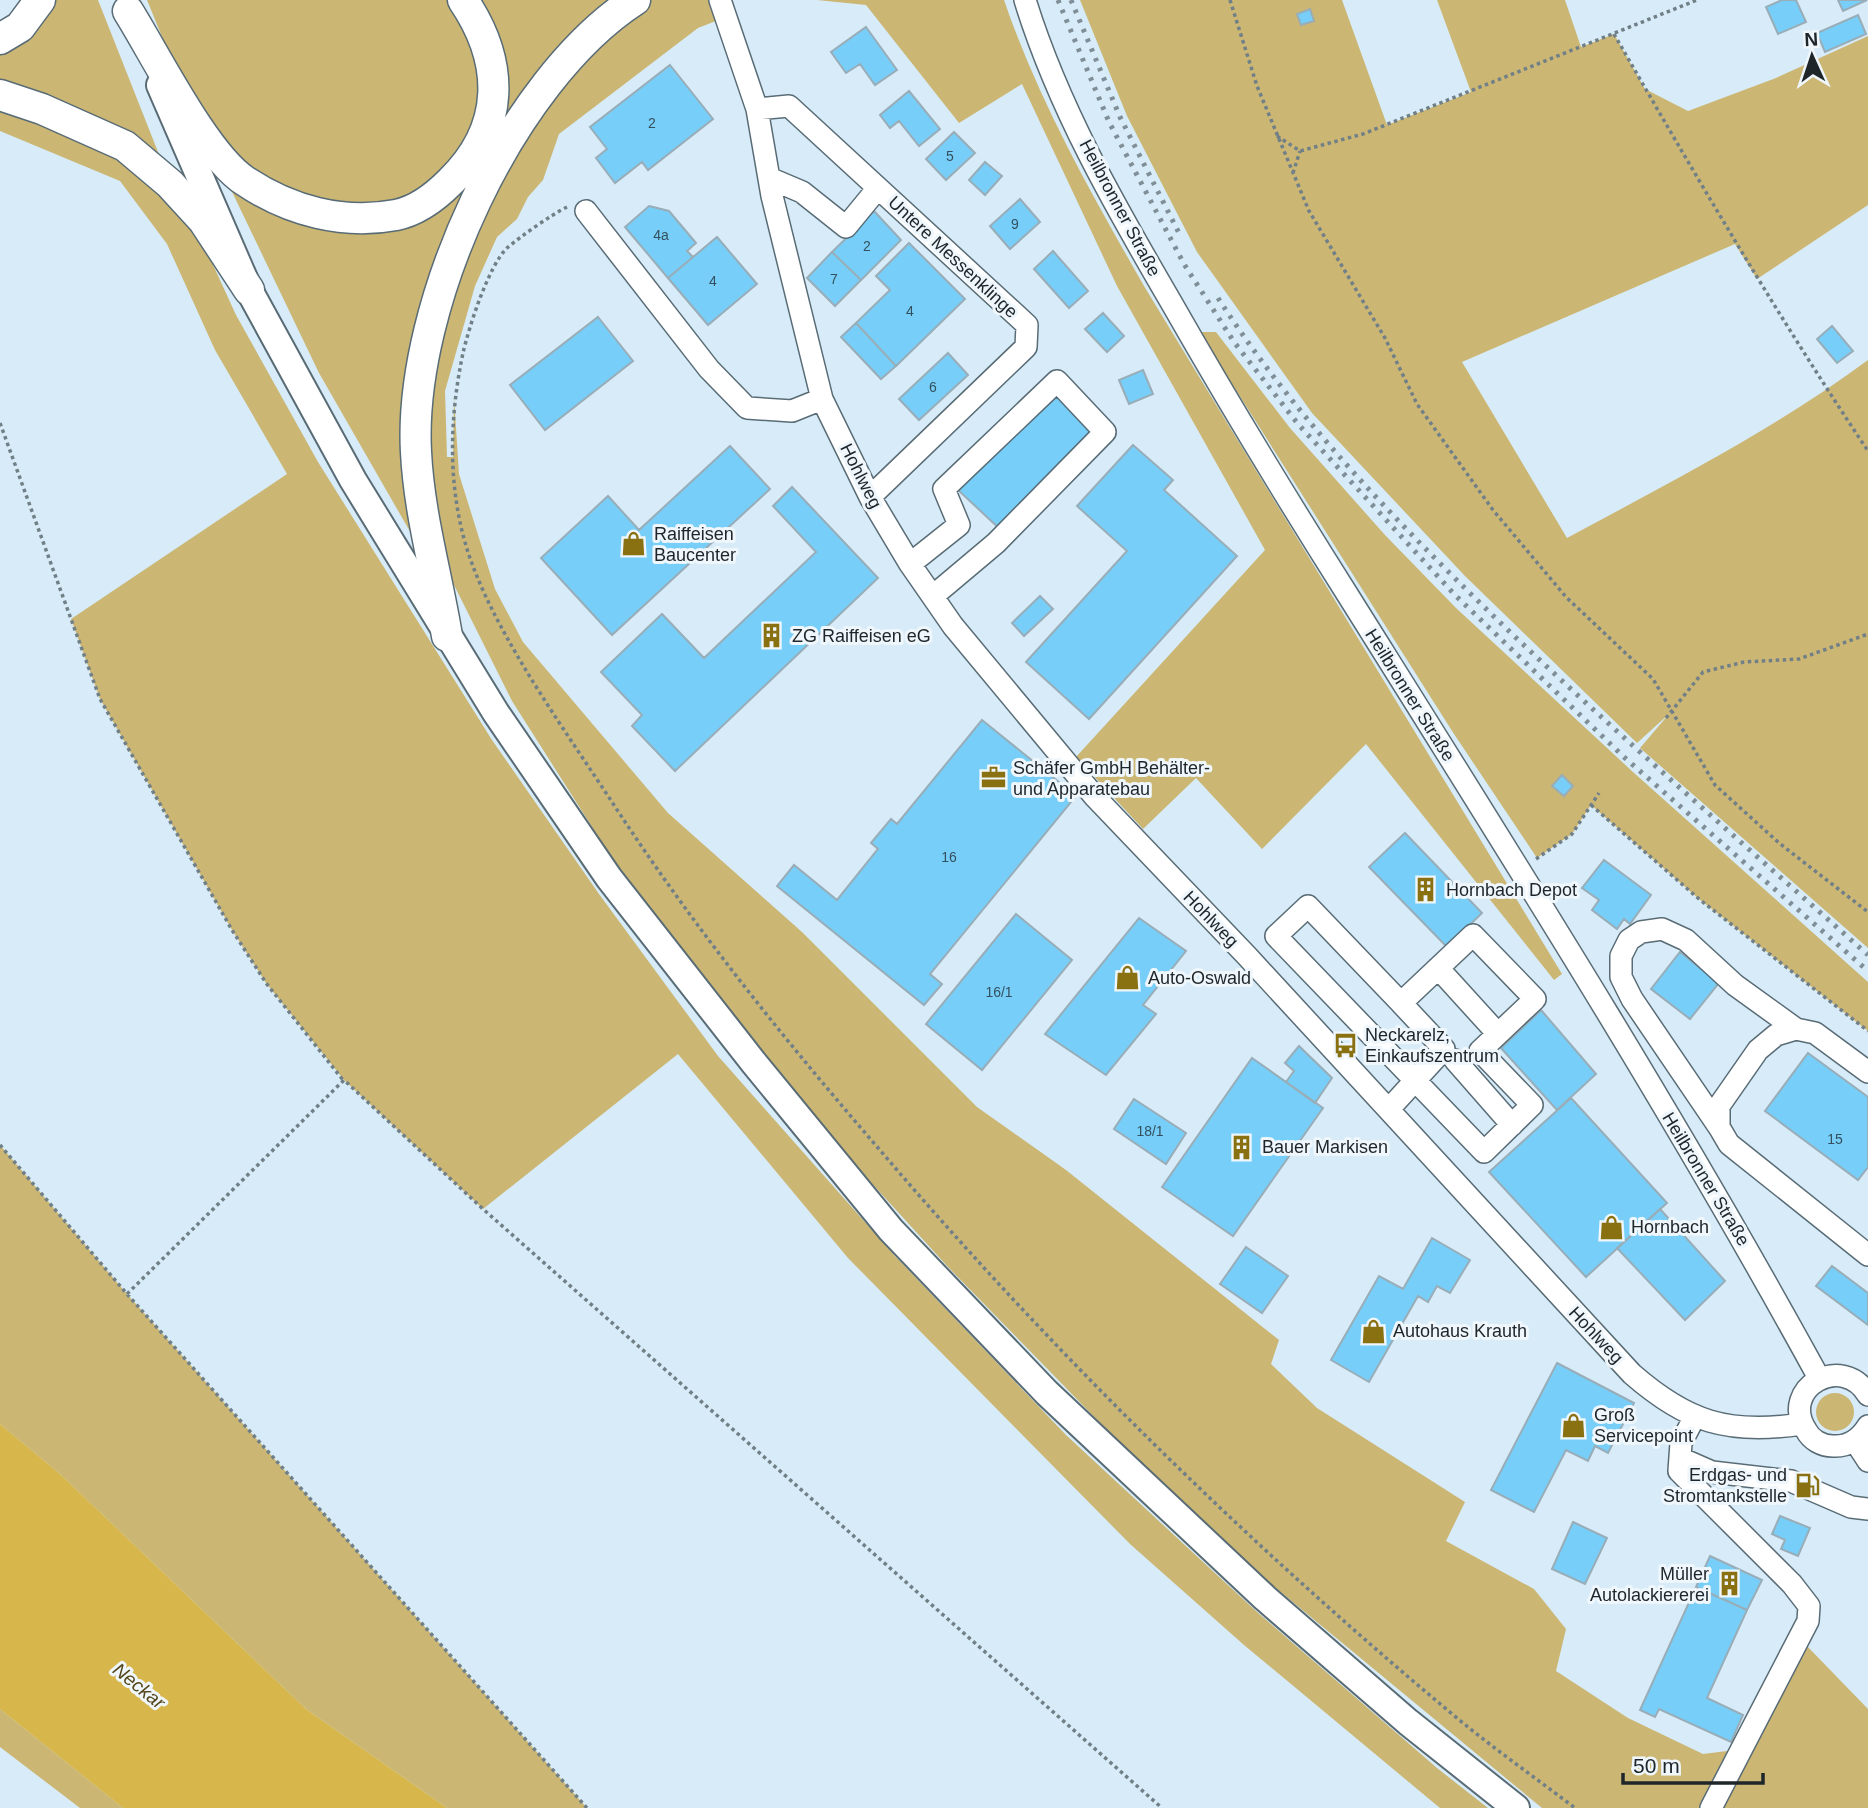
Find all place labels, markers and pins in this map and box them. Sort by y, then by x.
place label: Raiffeisen Baucenter [654,524,736,565]
shop icon: Raiffeisen Baucenter [620,530,648,558]
building icon: ZG Raiffeisen eG [758,622,786,650]
place label: ZG Raiffeisen eG [792,626,931,646]
place label: Schäfer GmbH Behälter- und Apparatebau [1013,758,1210,799]
office icon: Schäfer GmbH Behälter- und Apparatebau [979,764,1007,792]
building icon: Hornbach Depot [1412,876,1440,904]
place label: Hornbach Depot [1446,880,1577,900]
shop icon: Auto-Oswald [1114,964,1142,992]
place label: Auto-Oswald [1148,968,1251,988]
place label: Neckarelz, Einkaufszentrum [1365,1025,1499,1066]
bus stop icon: Neckarelz, Einkaufszentrum [1331,1031,1359,1059]
building icon: Bauer Markisen [1228,1133,1256,1161]
place label: Bauer Markisen [1262,1137,1388,1157]
shop icon: Hornbach [1597,1213,1625,1241]
place label: Hornbach [1631,1217,1709,1237]
shop icon: Autohaus Krauth [1359,1317,1387,1345]
place label: Autohaus Krauth [1393,1321,1527,1341]
place label: Groß Servicepoint [1594,1405,1693,1446]
shop icon: Groß Servicepoint [1560,1411,1588,1439]
place label: Erdgas- und Stromtankstelle [1663,1465,1787,1506]
fuel station icon: Erdgas- und Stromtankstelle [1793,1471,1821,1499]
place label: Müller Autolackiererei [1590,1564,1709,1605]
building icon: Müller Autolackiererei [1715,1570,1743,1598]

